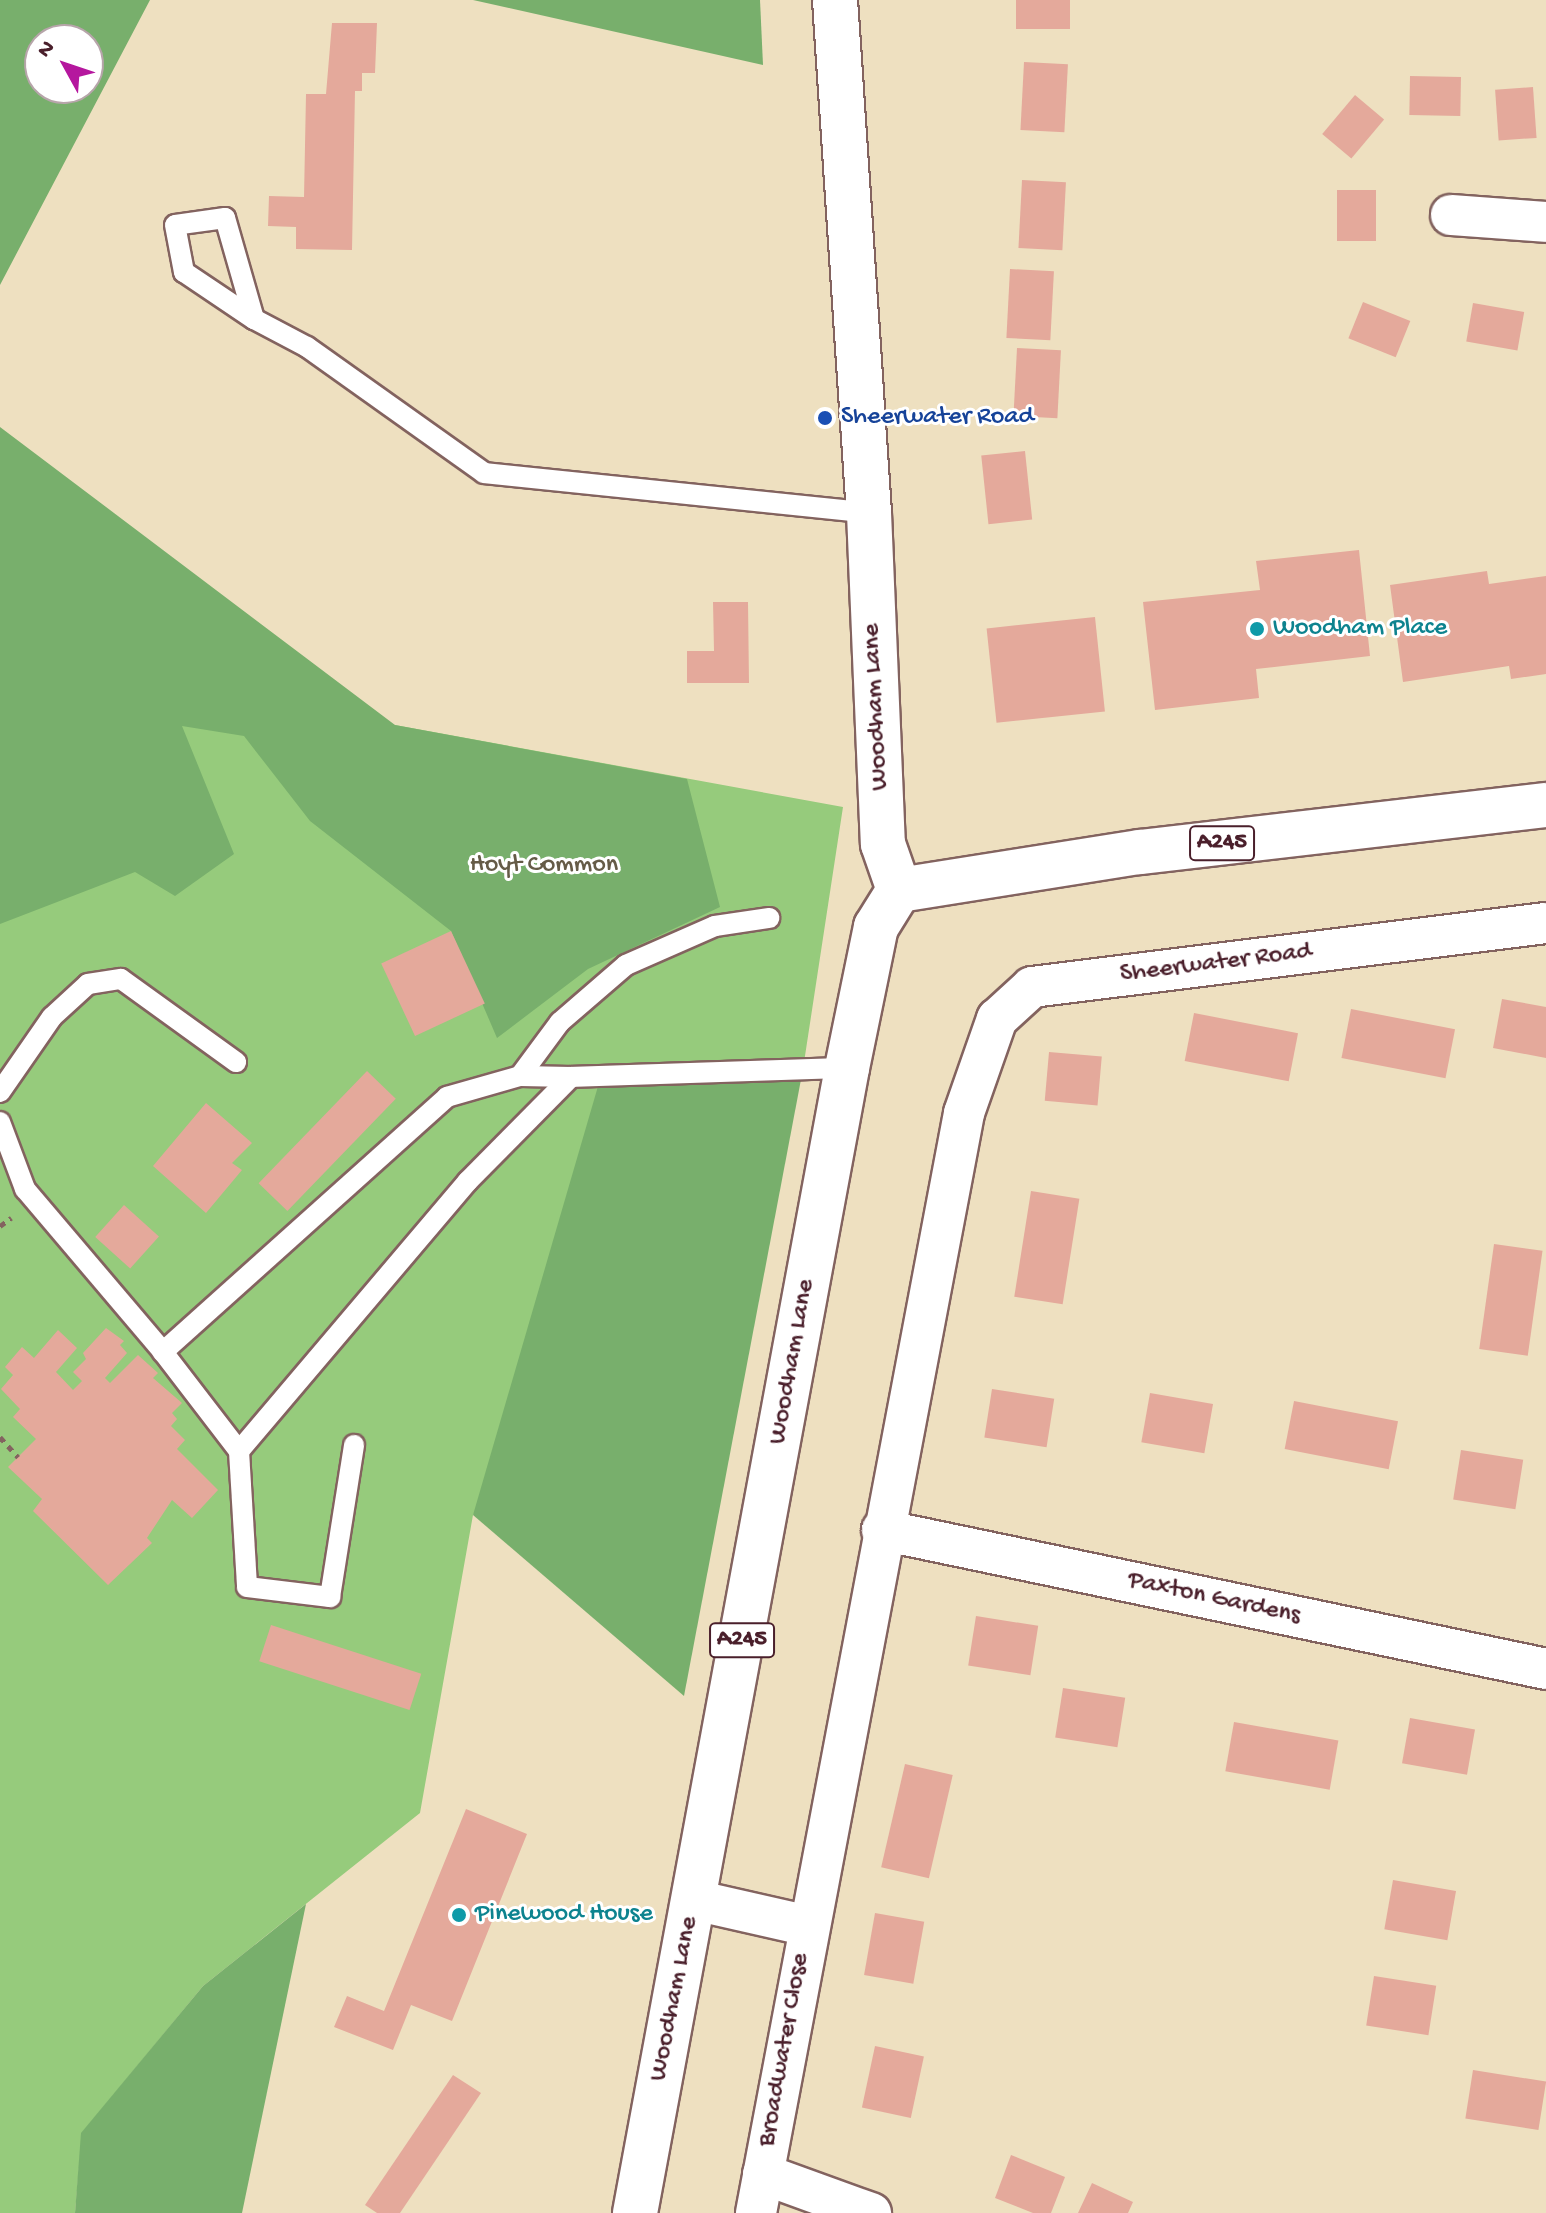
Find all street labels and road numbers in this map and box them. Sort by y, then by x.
street label: Woodham Lane [857,623,897,791]
road number: A245 [1188,823,1256,863]
street label: Sheerwater Road [1118,937,1314,991]
street label: Woodham Lane [763,1277,823,1447]
street label: Paxton Gardens [1125,1565,1303,1633]
road number: A245 [708,1620,776,1660]
street label: Woodham Lane [644,1914,706,2084]
street label: Broadwater Close [753,1951,817,2149]

